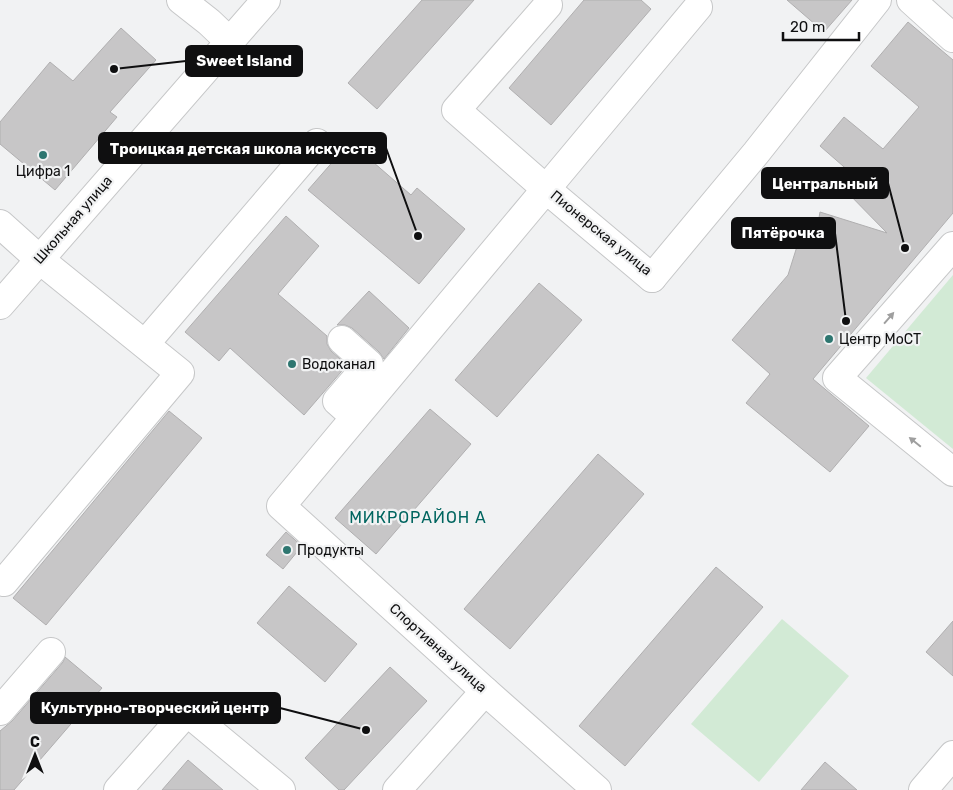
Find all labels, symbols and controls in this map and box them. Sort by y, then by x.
scale bar [783,10,859,42]
text: 20 m [790,18,825,36]
callout: Sweet Island [186,46,302,76]
text: Sweet Island [196,52,292,70]
callout: Троицкая детская школа искусств [99,133,386,163]
text: Троицкая детская школа искусств [110,140,376,158]
marker: Цифра 1 [37,149,49,161]
place label: Цифра 1 [16,163,70,180]
callout: Центральный [762,168,888,198]
street label: Школьная улица [30,172,116,268]
text: Центральный [772,175,878,193]
street label: Пионерская улица [547,187,655,279]
callout: Пятёрочка [732,218,835,248]
text: Пятёрочка [741,224,825,242]
one-way arrow [884,312,895,325]
place label: Центр МоСТ [839,331,921,348]
marker: Центр МоСТ [823,333,835,345]
place label: Водоканал [302,356,375,373]
marker: Водоканал [286,358,298,370]
one-way arrow [909,436,922,447]
district label: МИКРОРАЙОН А [349,508,487,527]
place label: Продукты [297,542,364,559]
marker: Продукты [281,544,293,556]
street label: Спортивная улица [386,600,490,696]
callout: Культурно-творческий центр [31,693,280,723]
text: Культурно-творческий центр [41,699,269,717]
north arrow [10,730,60,780]
text: С [30,734,40,751]

